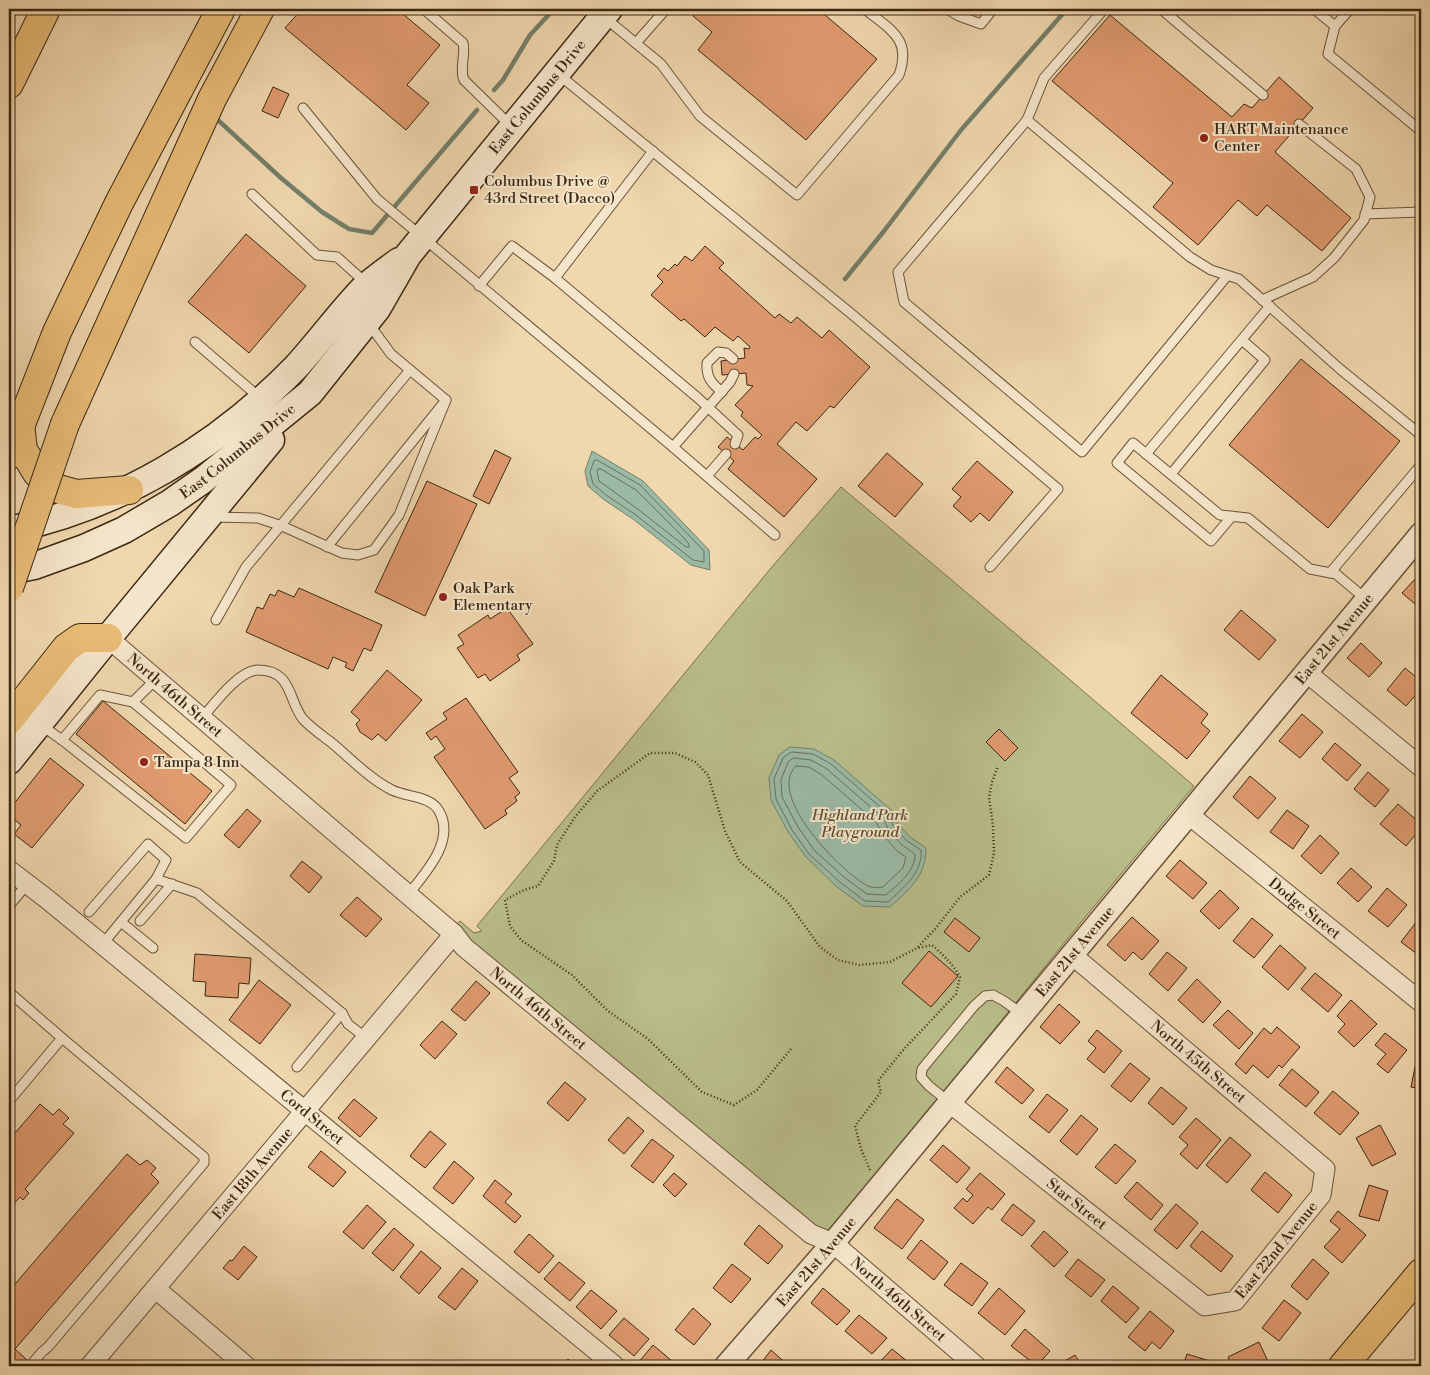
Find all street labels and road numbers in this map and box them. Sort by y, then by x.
street label: East Columbus Drive [485,35,590,158]
street label: East Columbus Drive [176,399,299,503]
street label: East 21st Avenue [1291,589,1377,688]
street label: North 46th Street [123,649,227,742]
street label: Dodge Street [1265,873,1345,944]
street label: East 21st Avenue [1032,902,1118,1001]
street label: North 46th Street [486,963,591,1054]
street label: North 45th Street [1146,1016,1250,1108]
street label: Cord Street [276,1085,349,1149]
street label: East 18th Avenue [208,1123,297,1224]
street label: Star Street [1043,1174,1111,1234]
street label: East 22nd Avenue [1231,1197,1322,1303]
street label: East 21st Avenue [772,1213,860,1311]
street label: North 46th Street [847,1253,951,1346]

